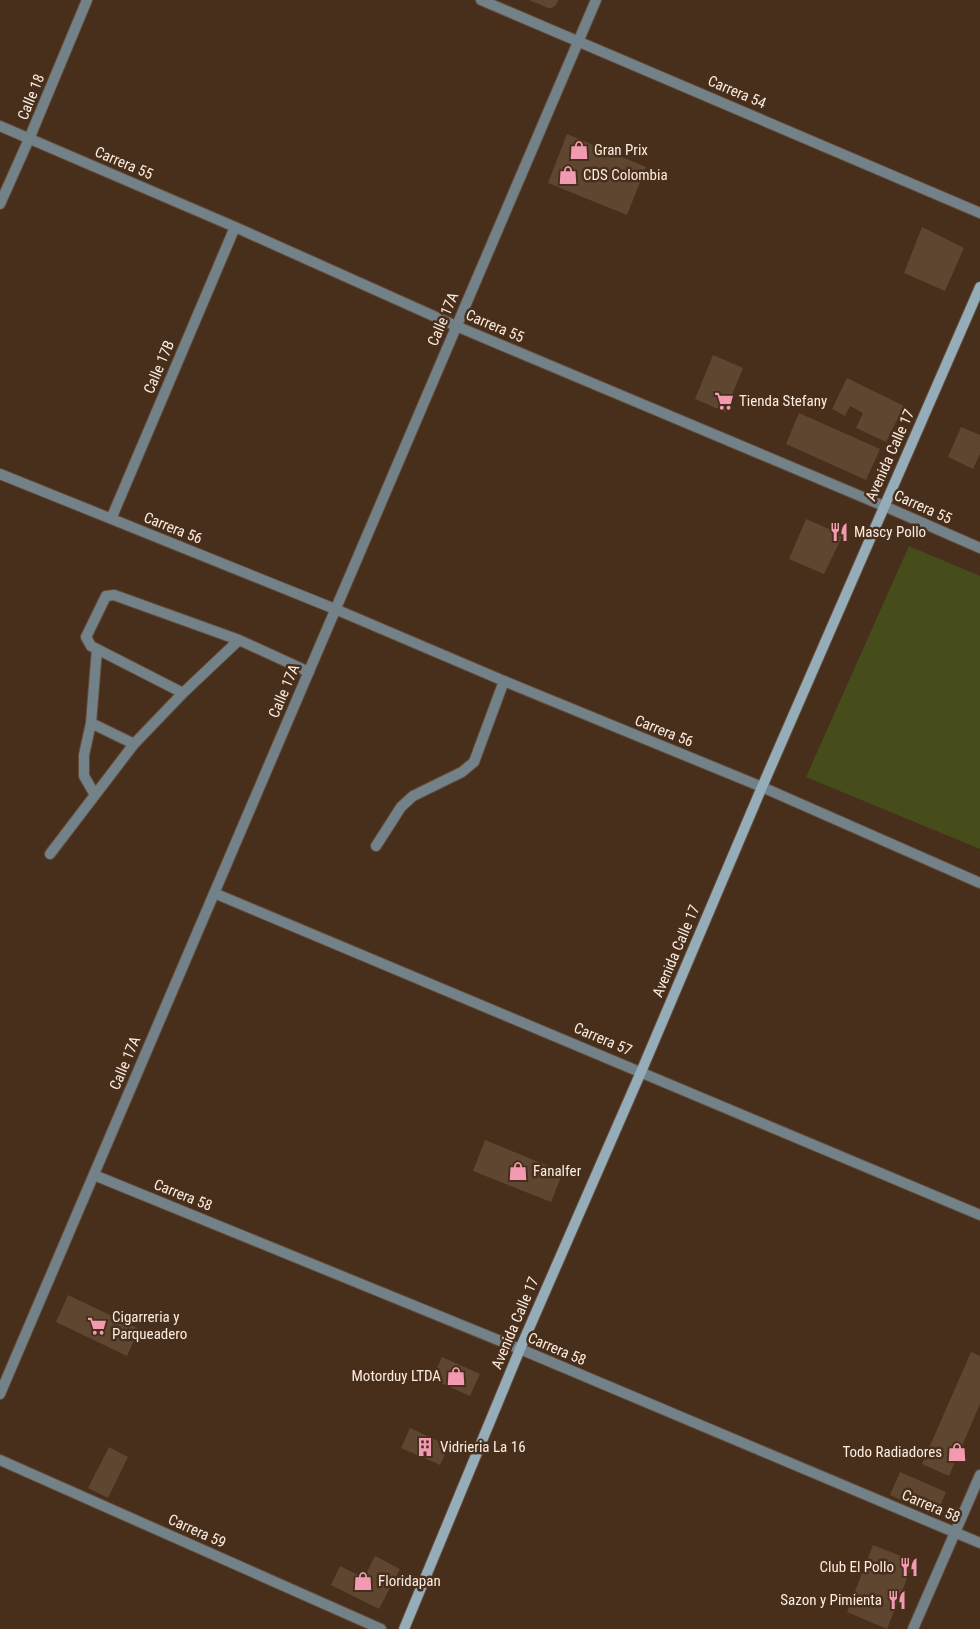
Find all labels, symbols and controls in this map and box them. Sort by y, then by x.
street label: Calle 18 [14,71,48,123]
street label: Carrera 54 [705,72,769,112]
shop icon: Gran Prix [568,139,590,161]
place label: Gran Prix [594,141,648,159]
street label: Carrera 55 [92,143,156,183]
shop icon: CDS Colombia [557,164,579,186]
place label: CDS Colombia [583,166,668,184]
street label: Calle 17A [424,289,462,349]
street label: Carrera 55 [463,306,527,346]
street label: Calle 17B [140,338,178,396]
supermarket icon: Tienda Stefany [713,390,735,412]
place label: Tienda Stefany [739,392,827,410]
street label: Avenida Calle 17 [862,406,918,504]
street label: Carrera 55 [891,486,955,528]
street label: Carrera 56 [141,508,205,548]
restaurant icon: Mascy Pollo [828,521,850,543]
place label: Mascy Pollo [854,523,926,541]
street label: Calle 17A [265,661,303,721]
street label: Carrera 56 [632,711,696,751]
street label: Avenida Calle 17 [649,902,703,1000]
street label: Carrera 57 [571,1019,635,1059]
street label: Calle 17A [106,1033,144,1093]
shop icon: Fanalfer [507,1160,529,1182]
place label: Fanalfer [533,1162,582,1180]
street label: Carrera 58 [151,1175,215,1215]
street label: Avenida Calle 17 [488,1274,542,1372]
place label: Cigarreria y Parqueadero [112,1308,187,1343]
supermarket icon: Cigarreria y Parqueadero [86,1315,108,1337]
street label: Carrera 58 [525,1329,589,1369]
shop icon: Motorduy LTDA [445,1365,467,1387]
place label: Motorduy LTDA [352,1367,441,1385]
building icon: Vidrieria La 16 [414,1436,436,1458]
place label: Vidrieria La 16 [440,1438,526,1456]
shop icon: Todo Radiadores [946,1441,968,1463]
place label: Todo Radiadores [842,1443,942,1461]
street label: Carrera 58 [899,1486,963,1526]
street label: Carrera 59 [165,1510,229,1552]
restaurant icon: Club El Pollo [898,1556,920,1578]
place label: Club El Pollo [819,1558,894,1576]
shop icon: Floridapan [352,1570,374,1592]
place label: Floridapan [378,1572,441,1590]
restaurant icon: Sazon y Pimienta [886,1589,908,1611]
place label: Sazon y Pimienta [780,1591,882,1609]

